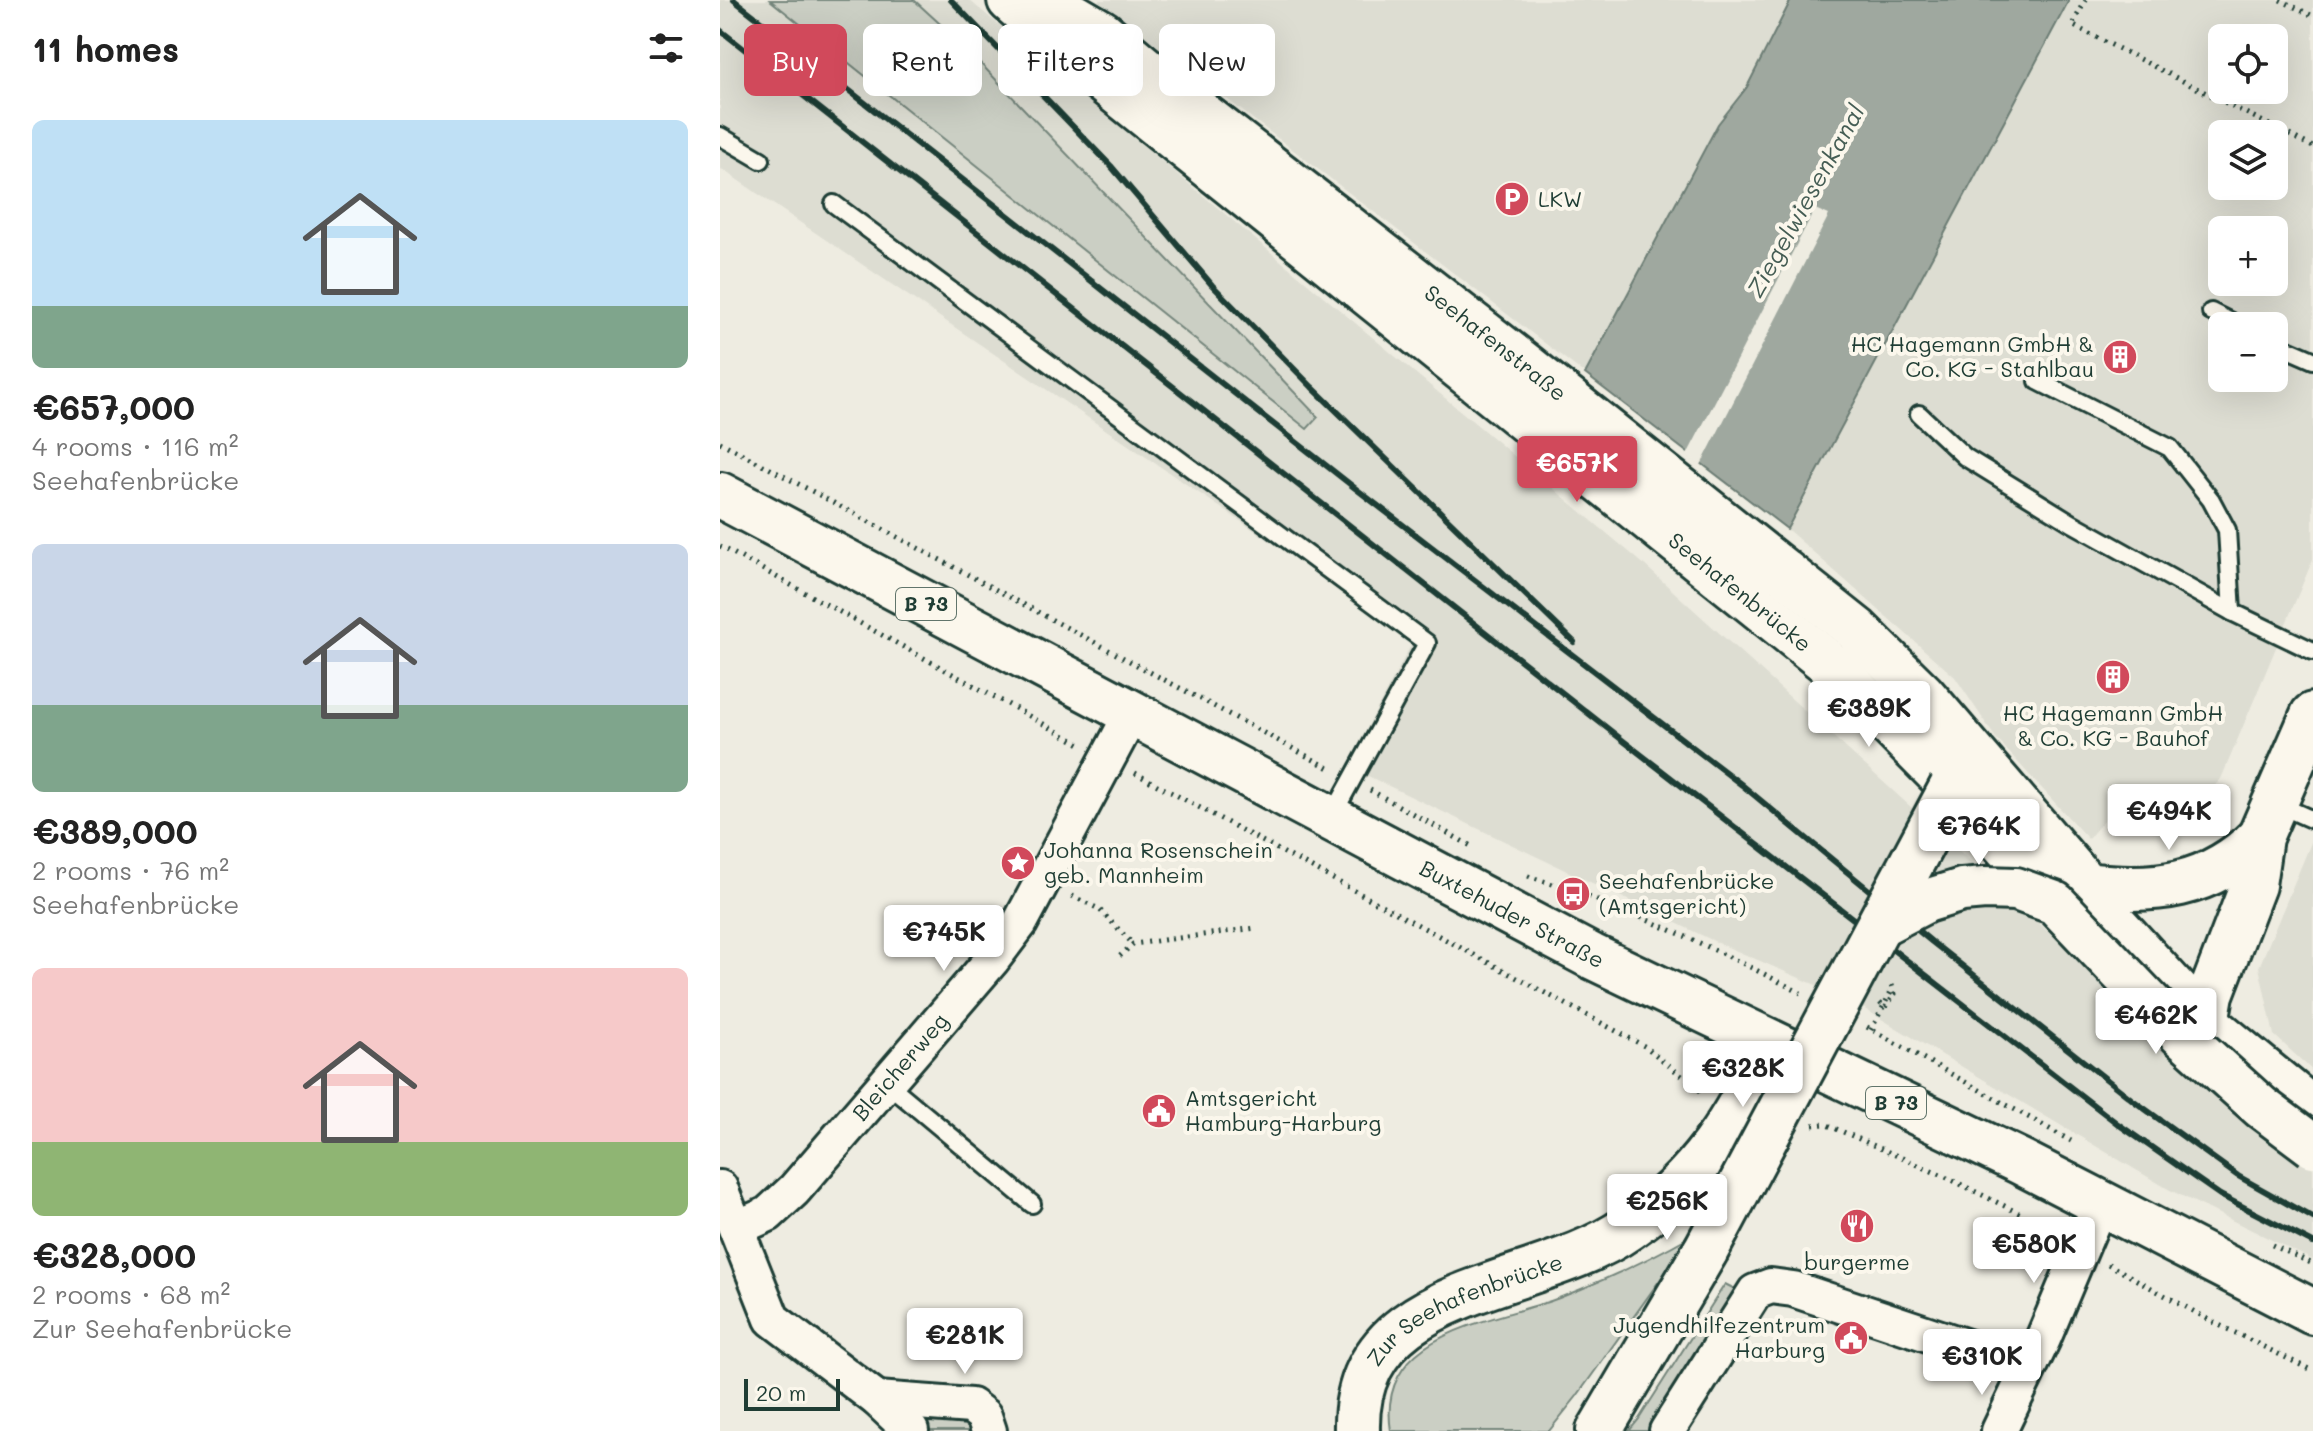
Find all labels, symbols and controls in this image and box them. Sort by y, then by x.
chip: Buy [744,24,847,96]
chip: Rent [863,24,982,96]
chip: Filters [998,24,1143,96]
chip: New [1159,24,1275,96]
map controls [2208,24,2288,392]
button: locate [2208,24,2288,104]
text: 11 homes [32,26,179,71]
icon: filters [644,26,688,70]
water label: Ziegelwiesenkanal [1739,98,1871,302]
button: layers [2208,120,2288,200]
icon: home [288,172,432,316]
parking icon: LKW [1493,180,1531,218]
place label: LKW [1538,184,1582,213]
button: + [2208,216,2288,296]
street label: Seehafenstraße [1419,278,1573,407]
button: − [2208,312,2288,392]
place label: HC Hagemann GmbH & Co. KG - Stahlbau [1851,329,2094,383]
building icon: HC Hagemann GmbH & Co. KG - Stahlbau [2101,338,2139,376]
text: €657,000 [32,384,195,429]
text: 4 rooms · 116 m² [32,429,239,463]
pin: €657K [1521,436,1633,504]
text: €657K [1535,445,1619,479]
text: Seehafenbrücke [32,463,239,497]
street label: Seehafenbrücke [1663,525,1818,658]
road number: B 73 [896,588,956,620]
icon: home [288,596,432,740]
building icon: HC Hagemann GmbH & Co. KG - Bauhof [2094,658,2132,696]
pin: €389K [1813,681,1925,749]
text: €389K [1826,690,1912,724]
place label: HC Hagemann GmbH & Co. KG - Bauhof [2003,698,2223,752]
pin: €494K [2113,784,2225,852]
text: €494K [2126,793,2212,827]
pin: €764K [1923,799,2035,867]
text: €389,000 [32,808,198,853]
text: €764K [1937,808,2021,842]
place label: Johanna Rosenschein geb. Mannheim [1044,835,1273,889]
place icon: Johanna Rosenschein geb. Mannheim [999,844,1037,882]
text: 2 rooms · 76 m² [32,853,229,887]
street label: Buxtehuder Straße [1415,853,1609,974]
place label: Seehafenbrücke (Amtsgericht) [1599,866,1774,920]
bus stop icon: Seehafenbrücke (Amtsgericht) [1554,875,1592,913]
text: Seehafenbrücke [32,887,239,921]
pin: €745K [888,905,1000,973]
text: €745K [902,914,986,948]
pin: €462K [2100,988,2212,1056]
text: €462K [2114,997,2198,1031]
street label: Bleicherweg [845,1007,954,1126]
icon: home [288,1020,432,1164]
pin: €328K [1687,1041,1799,1109]
text: €328K [1701,1050,1785,1084]
place label: Amtsgericht Hamburg-Harburg [1185,1083,1381,1137]
road number: B 73 [1866,1087,1926,1119]
public building icon: Amtsgericht Hamburg-Harburg [1140,1092,1178,1130]
pin: €256K [1611,1174,1723,1242]
text: €256K [1625,1183,1709,1217]
restaurant icon: burgerme [1838,1207,1876,1245]
pin: €580K [1978,1217,2090,1285]
text: €580K [1991,1226,2077,1260]
text: €328,000 [32,1232,196,1277]
street label: Zur Seehafenbrücke [1359,1247,1566,1371]
place label: burgerme [1804,1247,1910,1276]
text: 2 rooms · 68 m² [32,1277,230,1311]
pin: €281K [909,1308,1021,1376]
place label: Jugendhilfezentrum Harburg [1613,1310,1825,1364]
text: Zur Seehafenbrücke [32,1311,292,1345]
text: €281K [925,1317,1005,1351]
public building icon: Jugendhilfezentrum Harburg [1832,1319,1870,1357]
pin: €310K [1926,1329,2038,1397]
text: €310K [1941,1338,2023,1372]
scale bar [744,1375,840,1411]
text: 20 m [756,1378,806,1407]

